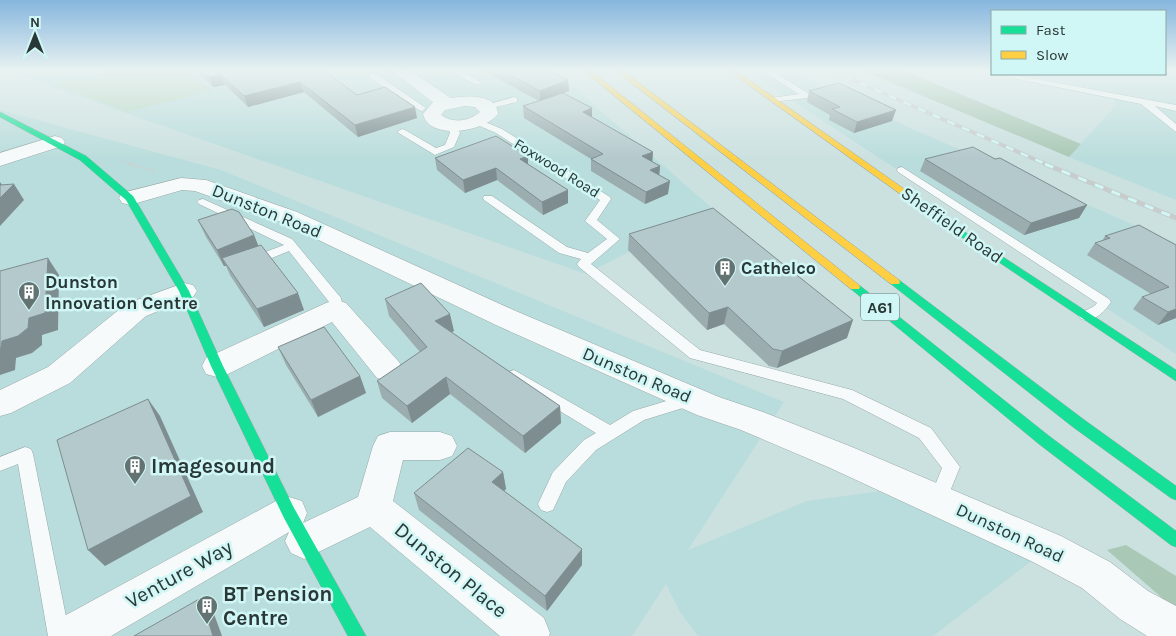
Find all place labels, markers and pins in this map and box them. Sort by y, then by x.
building icon: Cathelco [713,256,737,287]
place label: Cathelco [741,257,816,279]
place label: Dunston Innovation Centre [45,271,198,314]
building icon: Dunston Innovation Centre [17,280,41,311]
building icon: Imagesound [123,454,147,485]
place label: Imagesound [151,454,275,478]
place label: BT Pension Centre [223,582,332,630]
building icon: BT Pension Centre [195,594,219,625]

